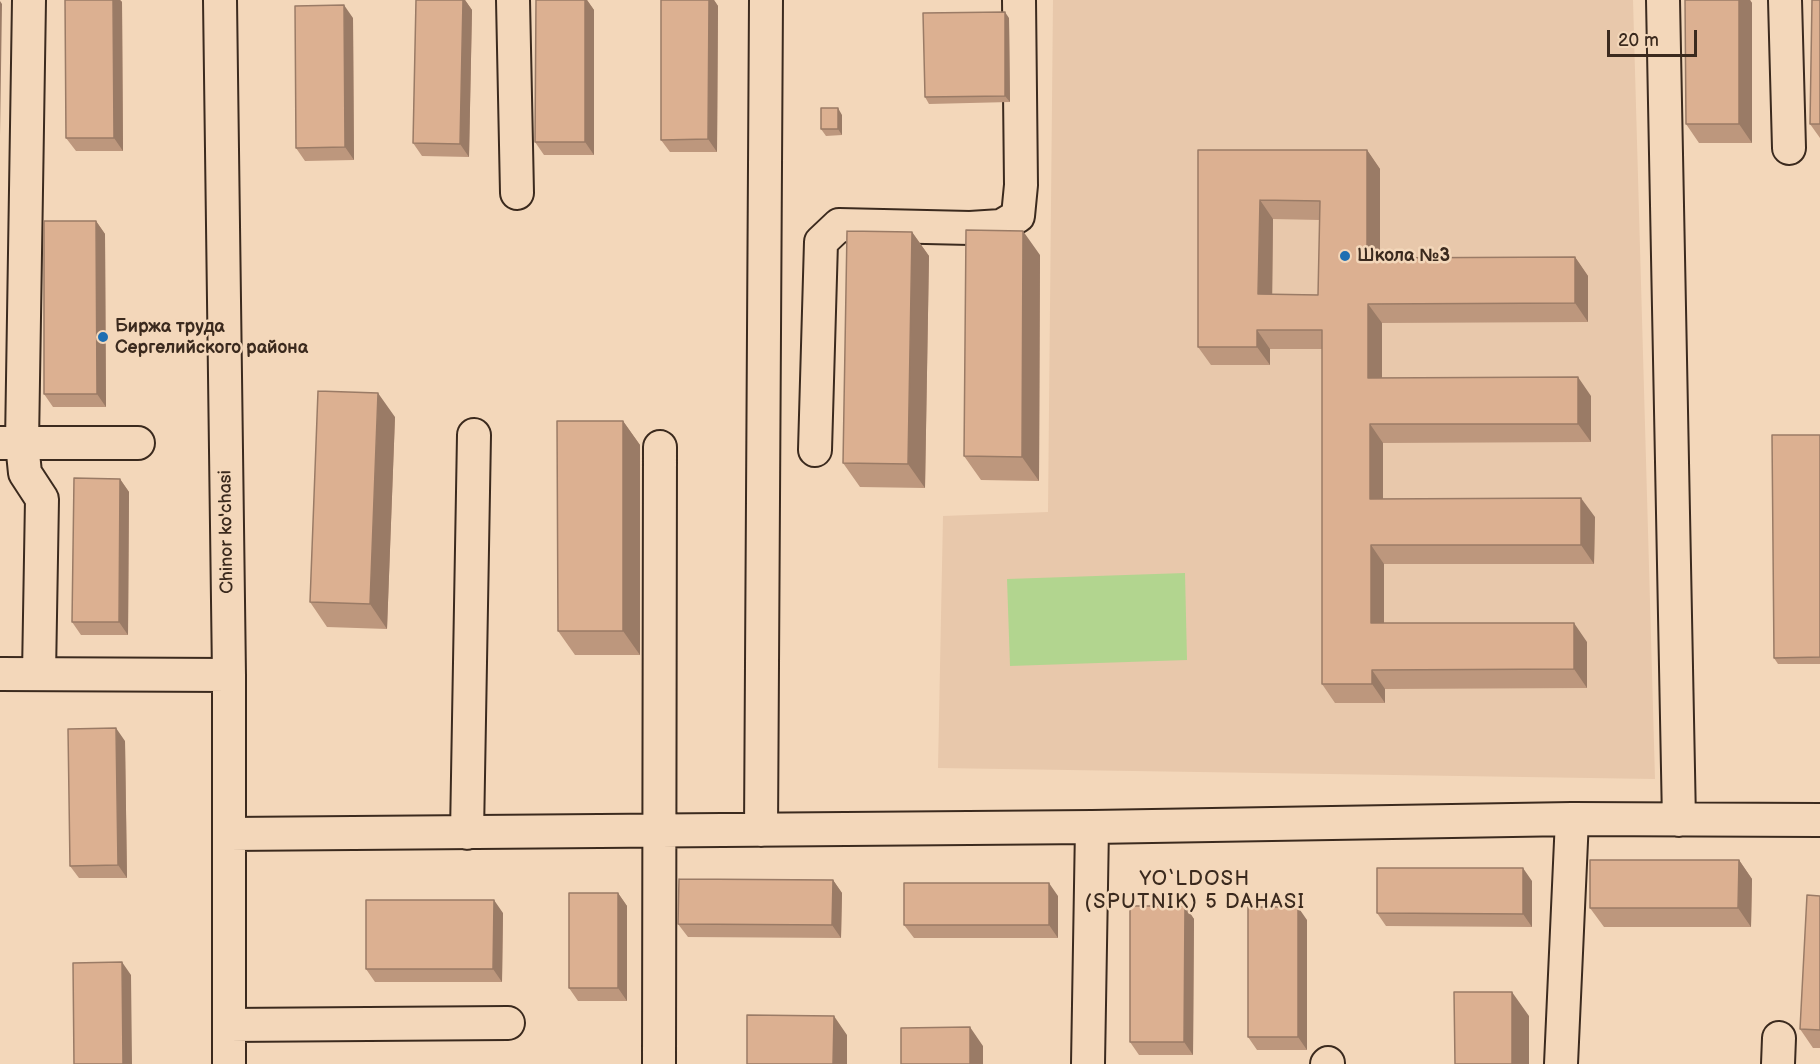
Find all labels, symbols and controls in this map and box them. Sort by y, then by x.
scale bar [1610,18,1700,56]
text: 20 m [1618,30,1659,51]
place label: Школа №3 [1357,245,1450,267]
marker: Школа №3 [1338,249,1352,263]
place label: Биржа труда Сергелийского района [115,316,308,358]
marker: Биржа труда Сергелийского района [96,330,110,344]
street label: Chinor ko'chasi [215,470,239,594]
district label: YO‘LDOSH (SPUTNIK) 5 DAHASI [1085,868,1305,915]

